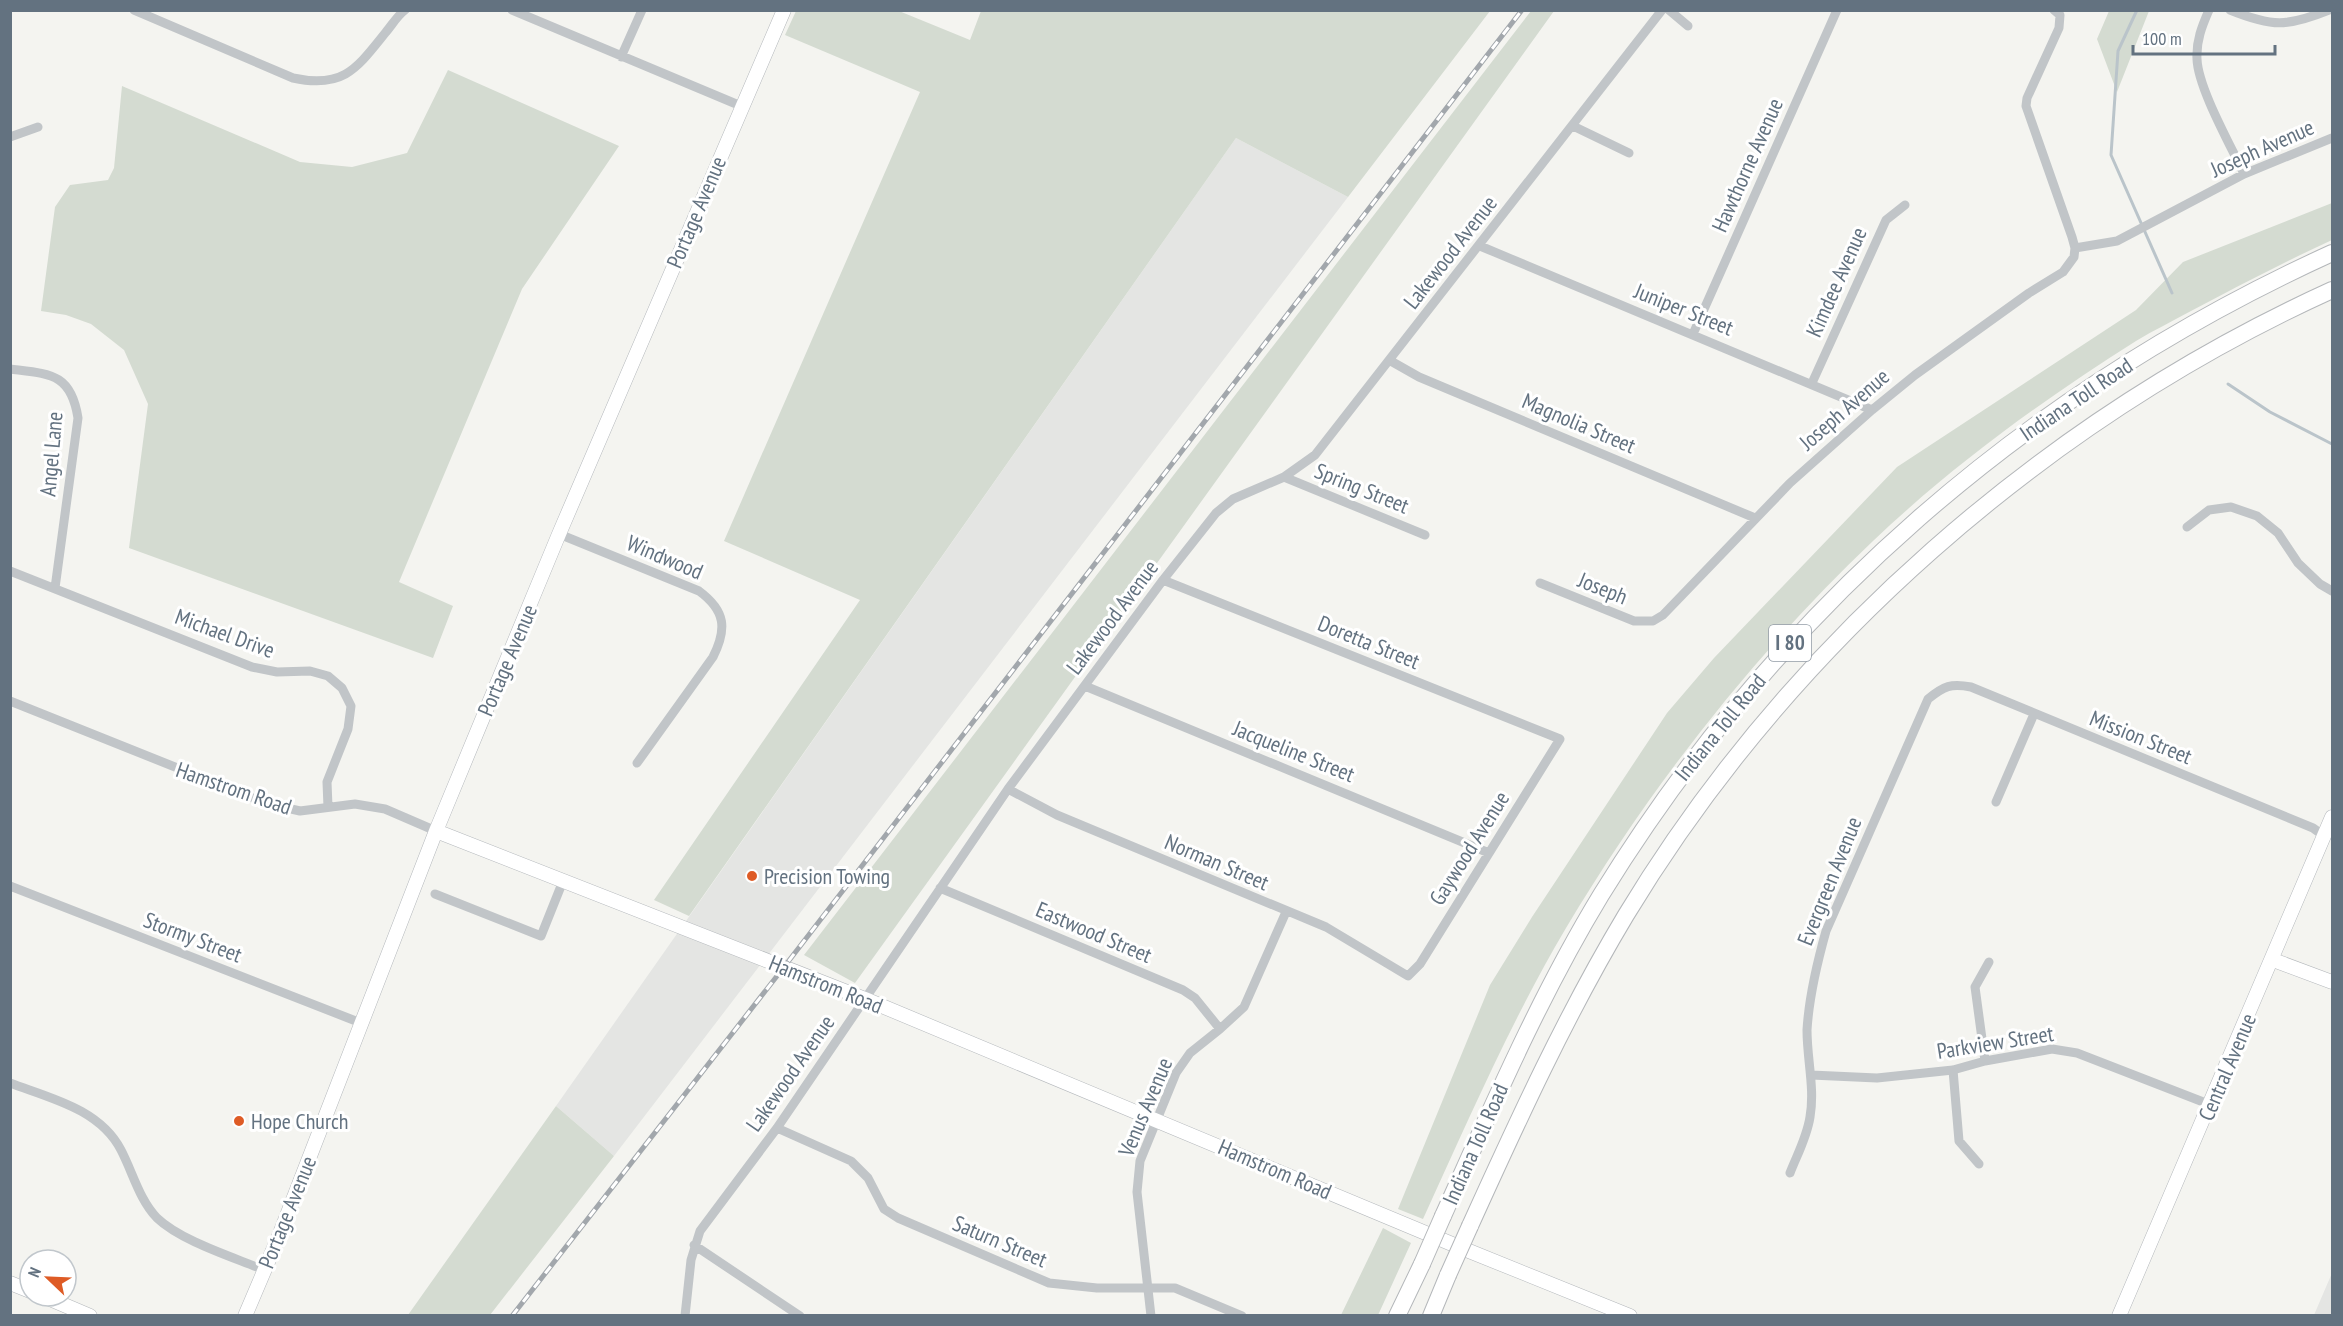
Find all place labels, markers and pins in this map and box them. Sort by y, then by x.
place label: Precision Towing [764,862,890,890]
marker: Precision Towing [745,869,759,883]
place label: Hope Church [251,1107,348,1135]
marker: Hope Church [232,1114,246,1128]

